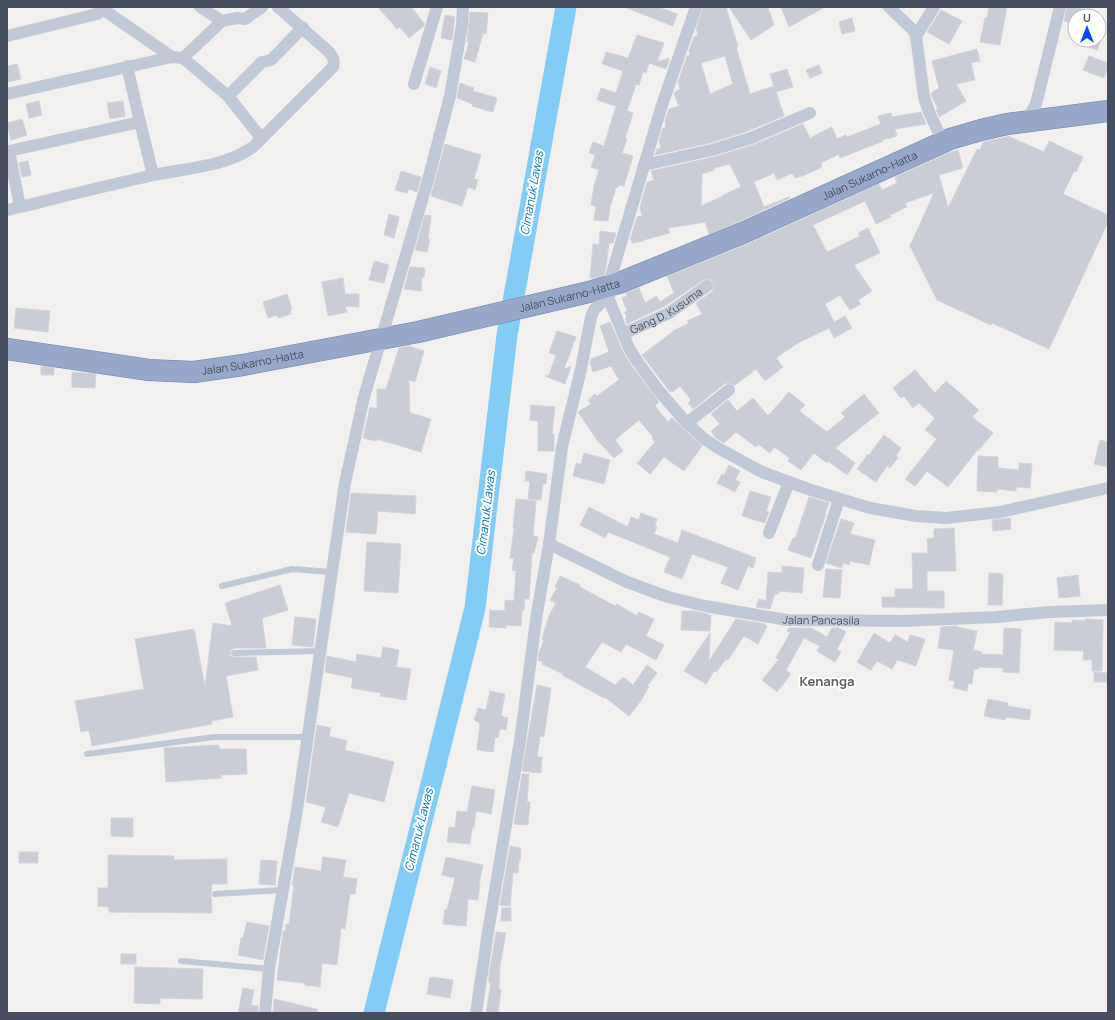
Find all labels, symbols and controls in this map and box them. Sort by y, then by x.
north arrow [1067,8,1107,48]
text: U [1083,10,1091,25]
street label: Jalan Sukarno-Hatta [819,147,920,203]
water label: Cimanuk Lawas [516,148,548,236]
street label: Jalan Sukarno-Hatta [518,275,621,315]
street label: Gang D. Kusuma [627,284,705,337]
street label: Jalan Sukarno-Hatta [201,346,305,378]
water label: Cimanuk Lawas [472,468,499,556]
street label: Jalan Pancasila [782,611,860,628]
district label: Kenanga [800,672,854,690]
water label: Cimanuk Lawas [400,785,437,873]

